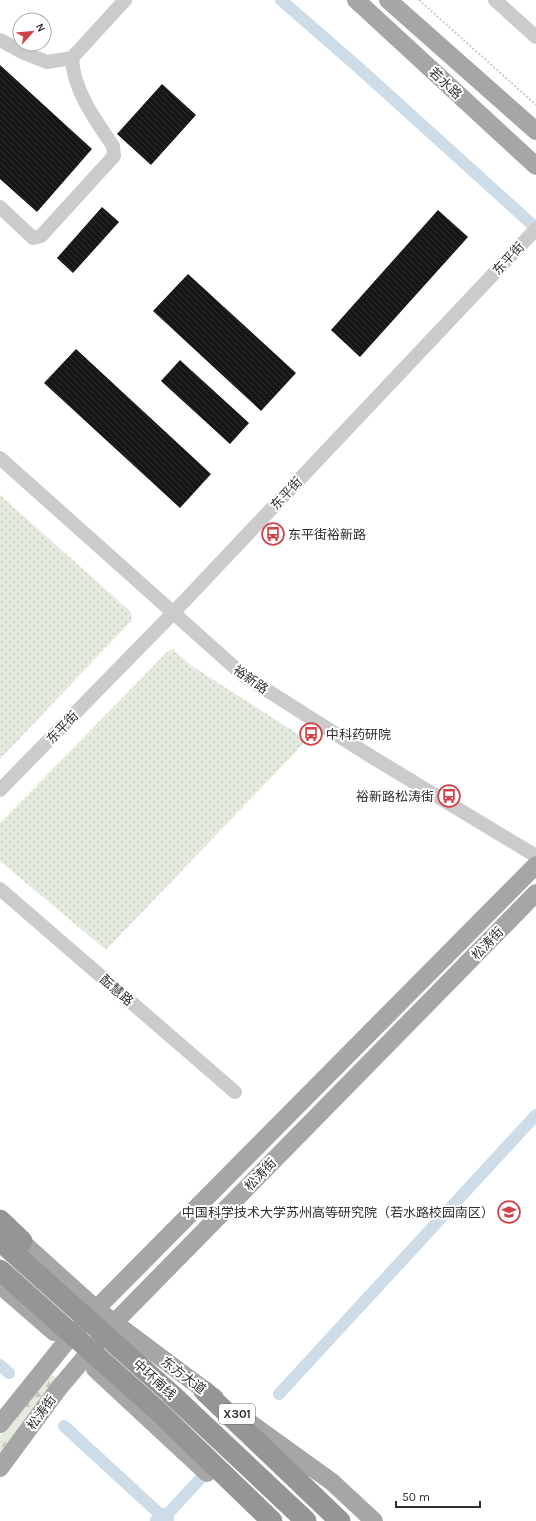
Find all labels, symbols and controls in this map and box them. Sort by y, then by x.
north arrow [12,12,52,52]
text: N [33,21,48,34]
street label: 若水路 [426,65,465,102]
street label: 东平街 [490,239,527,278]
street label: 东平街 [268,474,305,513]
bus stop icon: 东平街裕新路 [260,521,286,547]
place label: 东平街裕新路 [288,527,366,542]
street label: 裕新路 [230,662,271,697]
street label: 东平街 [43,708,81,747]
bus stop icon: 中科药研院 [298,721,324,747]
place label: 中科药研院 [326,727,391,742]
bus stop icon: 裕新路松涛街 [436,783,462,809]
place label: 裕新路松涛街 [356,789,434,804]
street label: 松涛街 [468,924,506,963]
street label: 酝慧路 [97,972,136,1009]
street label: 松涛街 [241,1155,279,1194]
school or university icon: 中国科学技术大学苏州高等研究院（若水路校园南区） [496,1199,522,1225]
place label: 中国科学技术大学苏州高等研究院（若水路校园南区） [182,1205,494,1220]
street label: 东方大道 [158,1354,209,1397]
street label: 中环南线 [130,1356,179,1402]
street label: 松涛街 [24,1392,59,1432]
road number: X301 [219,1404,255,1424]
scale bar [396,1483,480,1509]
text: 50 m [402,1490,430,1504]

